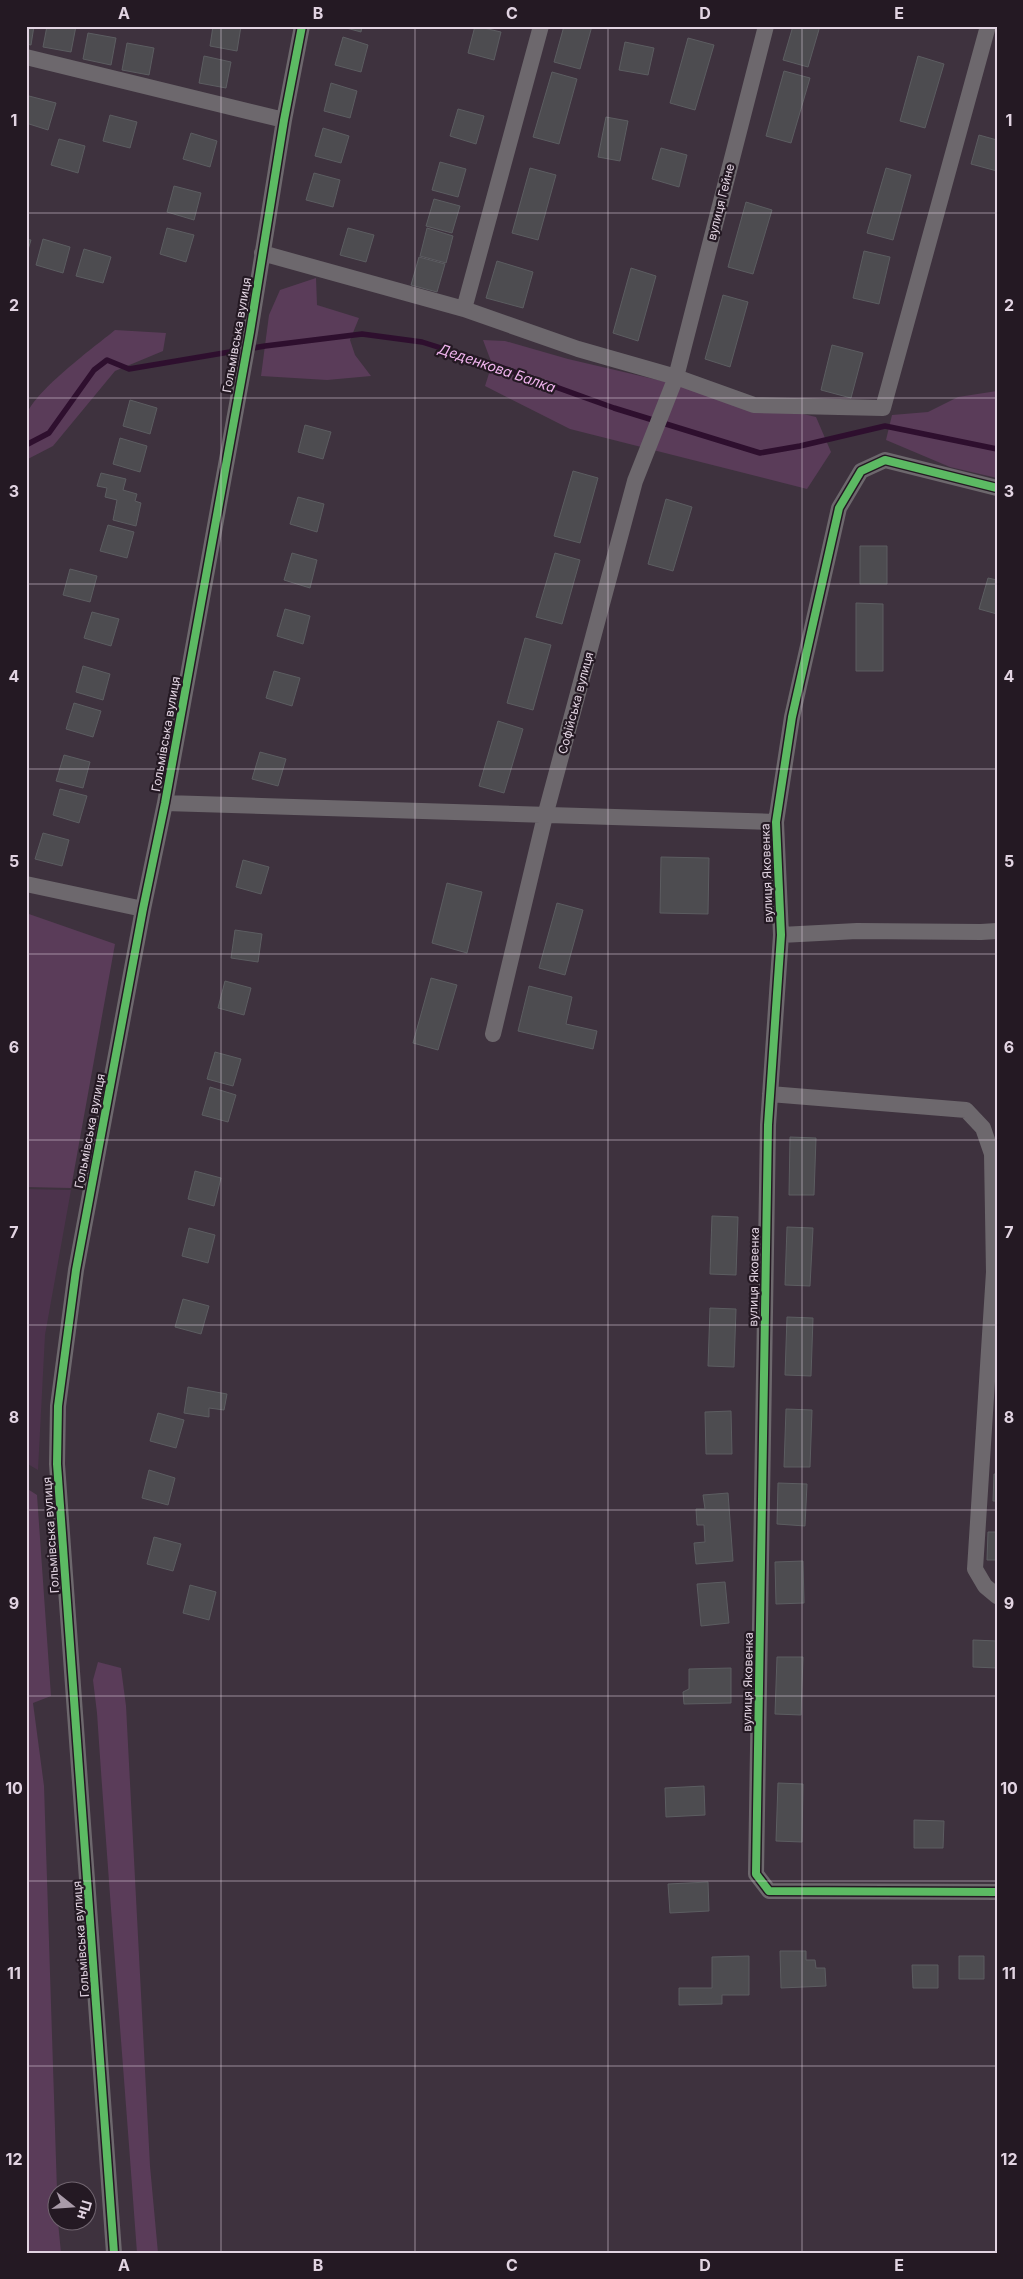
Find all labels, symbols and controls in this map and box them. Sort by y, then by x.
text: A [118,3,130,23]
text: B [313,3,323,23]
text: C [506,3,518,23]
text: D [699,3,711,23]
text: E [894,3,904,23]
text: 1 [11,110,17,130]
text: 1 [1006,110,1012,130]
street label: вулиця Гейне [704,162,737,242]
street label: Гольмівська вулиця [219,276,254,394]
text: 2 [9,295,19,315]
text: 2 [1004,295,1014,315]
water label: Деденкова Балка [435,339,558,396]
text: 3 [9,481,19,501]
text: 3 [1004,481,1014,501]
street label: Софійська вулиця [555,650,596,756]
text: 4 [9,666,20,686]
text: 4 [1004,666,1015,686]
street label: Гольмівська вулиця [148,675,183,793]
street label: вулиця Яковенка [757,823,776,923]
text: 5 [9,851,19,871]
text: 5 [1004,851,1014,871]
text: 6 [9,1037,19,1057]
text: 6 [1004,1037,1014,1057]
street label: Гольмівська вулиця [71,1072,108,1190]
text: 7 [9,1222,19,1242]
text: 7 [1004,1222,1014,1242]
street label: вулиця Яковенка [745,1227,762,1327]
text: 8 [9,1407,19,1427]
text: 8 [1004,1407,1014,1427]
street label: Гольмівська вулиця [39,1476,62,1594]
text: 9 [9,1593,19,1613]
text: 9 [1004,1593,1014,1613]
street label: вулиця Яковенка [739,1632,756,1732]
text: 10 [5,1778,23,1798]
text: 10 [1000,1778,1018,1798]
street label: Гольмівська вулиця [69,1880,92,1998]
text: 11 [7,1963,21,1983]
text: 11 [1002,1963,1016,1983]
text: 12 [6,2149,22,2169]
text: 12 [1001,2149,1017,2169]
north arrow [48,2182,98,2232]
text: Пн [74,2198,96,2222]
text: A [118,2255,130,2275]
text: B [313,2255,323,2275]
text: C [506,2255,518,2275]
text: D [699,2255,711,2275]
text: E [894,2255,904,2275]

